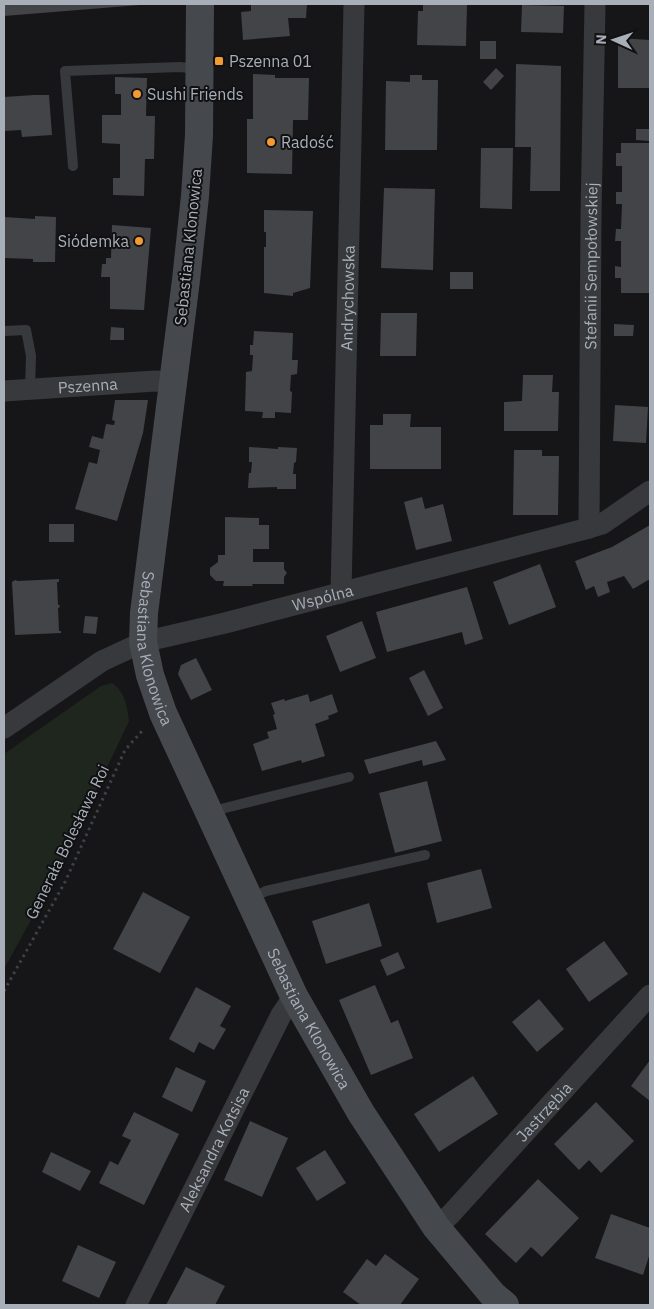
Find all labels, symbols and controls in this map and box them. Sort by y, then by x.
north arrow [589,15,639,65]
text: N [592,34,610,45]
place label: Pszenna 01 [229,51,312,71]
marker: Pszenna 01 [213,55,225,67]
place label: Sushi Friends [147,84,243,104]
marker: Sushi Friends [131,88,143,100]
place label: Radość [281,132,334,152]
marker: Radość [265,136,277,148]
street label: Sebastiana Klonowica [170,167,206,326]
street label: Stefanii Sempołowskiej [580,182,602,350]
place label: Siódemka [58,231,129,251]
marker: Siódemka [133,235,145,247]
street label: Andrychowska [336,245,359,351]
street label: Pszenna [57,373,119,397]
street label: Sebastiana Klonowica [133,570,178,729]
street label: Wspólna [290,580,356,615]
street label: Generała Bolesława Roi [21,761,113,923]
street label: Sebastiana Klonowica [263,945,355,1093]
street label: Jastrzębia [512,1077,576,1146]
street label: Aleksandra Kotsisa [174,1083,254,1215]

